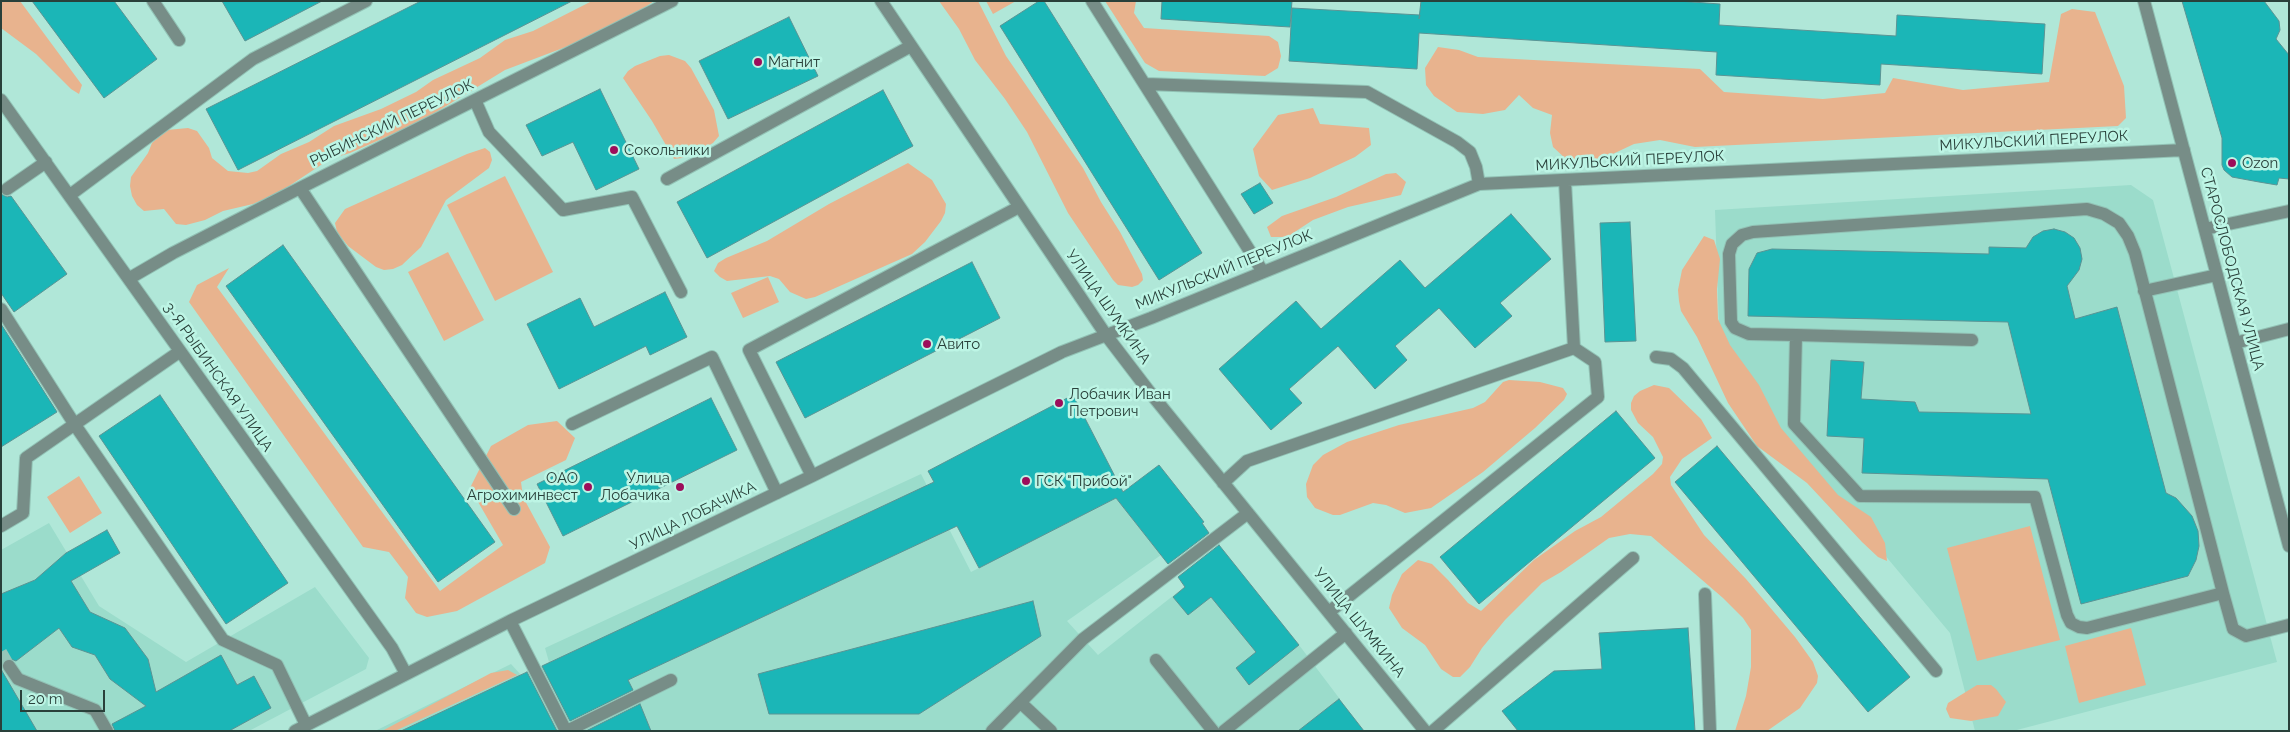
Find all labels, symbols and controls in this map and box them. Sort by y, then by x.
place label: Магнит [768,53,820,71]
marker: Магнит [752,56,764,68]
street label: РЫБИНСКИЙ ПЕРЕУЛОК [307,75,477,171]
street label: МИКУЛЬСКИЙ ПЕРЕУЛОК [1939,127,2129,155]
place label: Сокольники [624,141,710,159]
marker: Сокольники [608,144,620,156]
street label: МИКУЛЬСКИЙ ПЕРЕУЛОК [1535,147,1725,175]
place label: Ozon [2242,154,2278,172]
marker: Ozon [2226,157,2238,169]
street label: СТАРОСЛОБОДСКАЯ УЛИЦА [2196,165,2268,373]
street label: МИКУЛЬСКИЙ ПЕРЕУЛОК [1133,226,1315,314]
street label: УЛИЦА ШУМКИНА [1062,246,1154,368]
street label: 3-Я РЫБИНСКАЯ УЛИЦА [160,299,276,455]
place label: Авито [937,335,980,353]
marker: Авито [921,338,933,350]
place label: Лобачик Иван Петрович [1069,385,1171,420]
marker: Лобачик Иван Петрович [1053,397,1065,409]
place label: ОАО Агрохиминвест [467,469,578,504]
place label: Улица Лобачика [600,469,670,504]
place label: ГСК "Прибой" [1036,472,1132,490]
marker: ГСК "Прибой" [1020,475,1032,487]
street label: УЛИЦА ЛОБАЧИКА [627,478,759,554]
marker: ОАО Агрохиминвест [582,481,594,493]
marker: Улица Лобачика [674,481,686,493]
street label: УЛИЦА ШУМКИНА [1309,565,1409,681]
scale bar [22,680,108,712]
text: 20 m [28,690,63,708]

